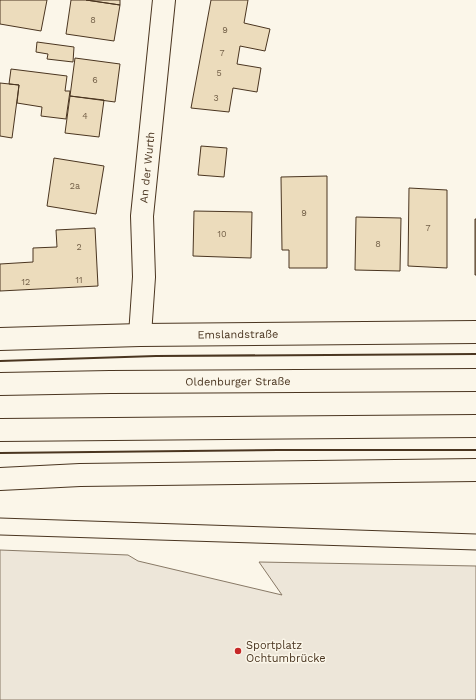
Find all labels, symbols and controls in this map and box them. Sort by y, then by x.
house number: 8 [90,15,96,25]
house number: 9 [222,25,228,35]
house number: 7 [219,48,225,58]
house number: 5 [216,68,222,78]
house number: 6 [92,75,98,85]
house number: 3 [213,93,219,103]
house number: 4 [82,111,88,121]
street label: An der Wurth [137,131,157,204]
house number: 2a [70,181,80,191]
house number: 9 [301,208,307,218]
house number: 7 [425,223,431,233]
house number: 10 [217,229,227,239]
house number: 8 [375,239,381,249]
house number: 2 [76,242,82,252]
house number: 11 [75,275,83,285]
house number: 12 [22,277,30,287]
street label: Emslandstraße [197,327,278,341]
street label: Oldenburger Straße [185,375,291,388]
place label: Sportplatz Ochtumbrücke [246,639,326,665]
marker: Sportplatz Ochtumbrücke [233,646,243,656]

